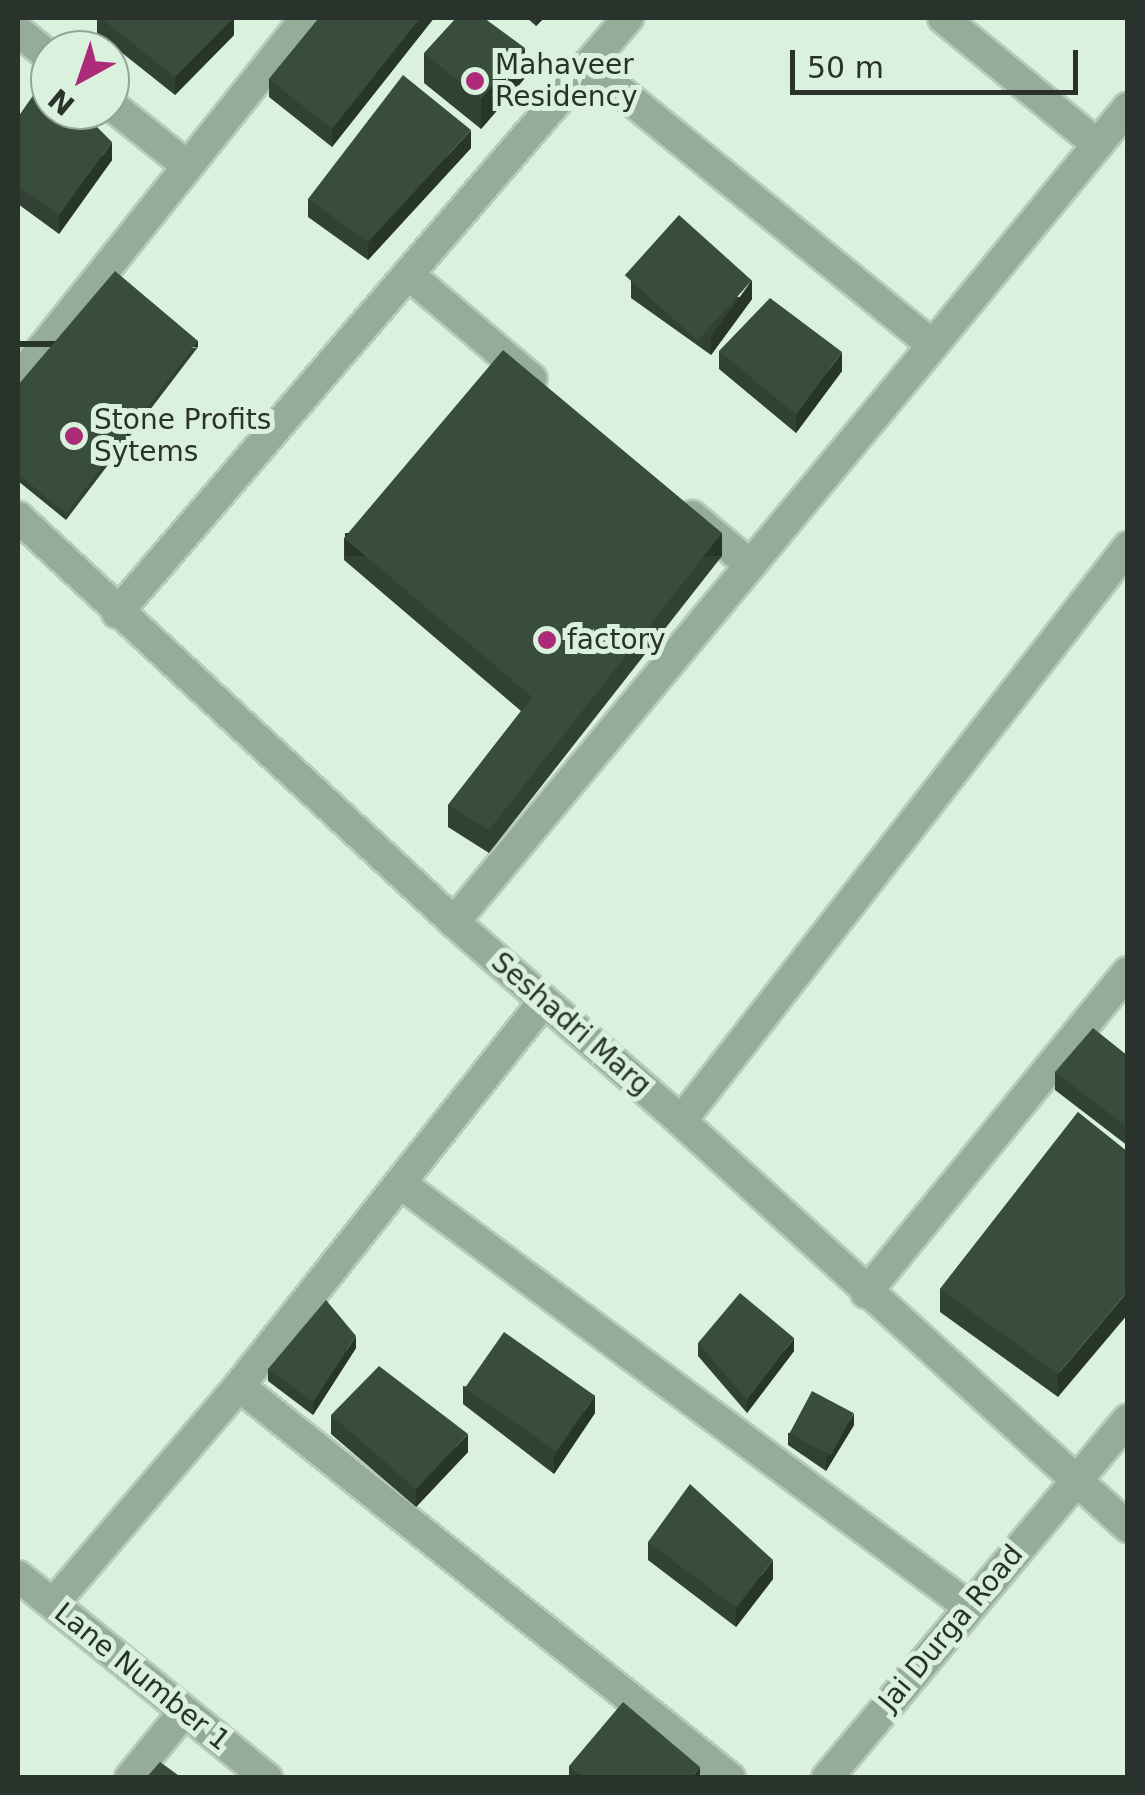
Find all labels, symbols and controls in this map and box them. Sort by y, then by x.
north arrow [30,30,130,130]
scale bar [795,30,1082,92]
place label: Mahaveer Residency [495,48,638,114]
text: 50 m [807,50,884,85]
marker: Mahaveer Residency [464,70,486,92]
text: N [42,82,81,122]
place label: Stone Profits Sytems [94,403,271,469]
marker: Stone Profits Sytems [63,425,85,447]
place label: factory [567,623,666,657]
marker: factory [536,629,558,651]
street label: Seshadri Marg [484,946,658,1102]
street label: Jai Durga Road [872,1538,1030,1718]
street label: Lane Number 1 [48,1596,236,1758]

